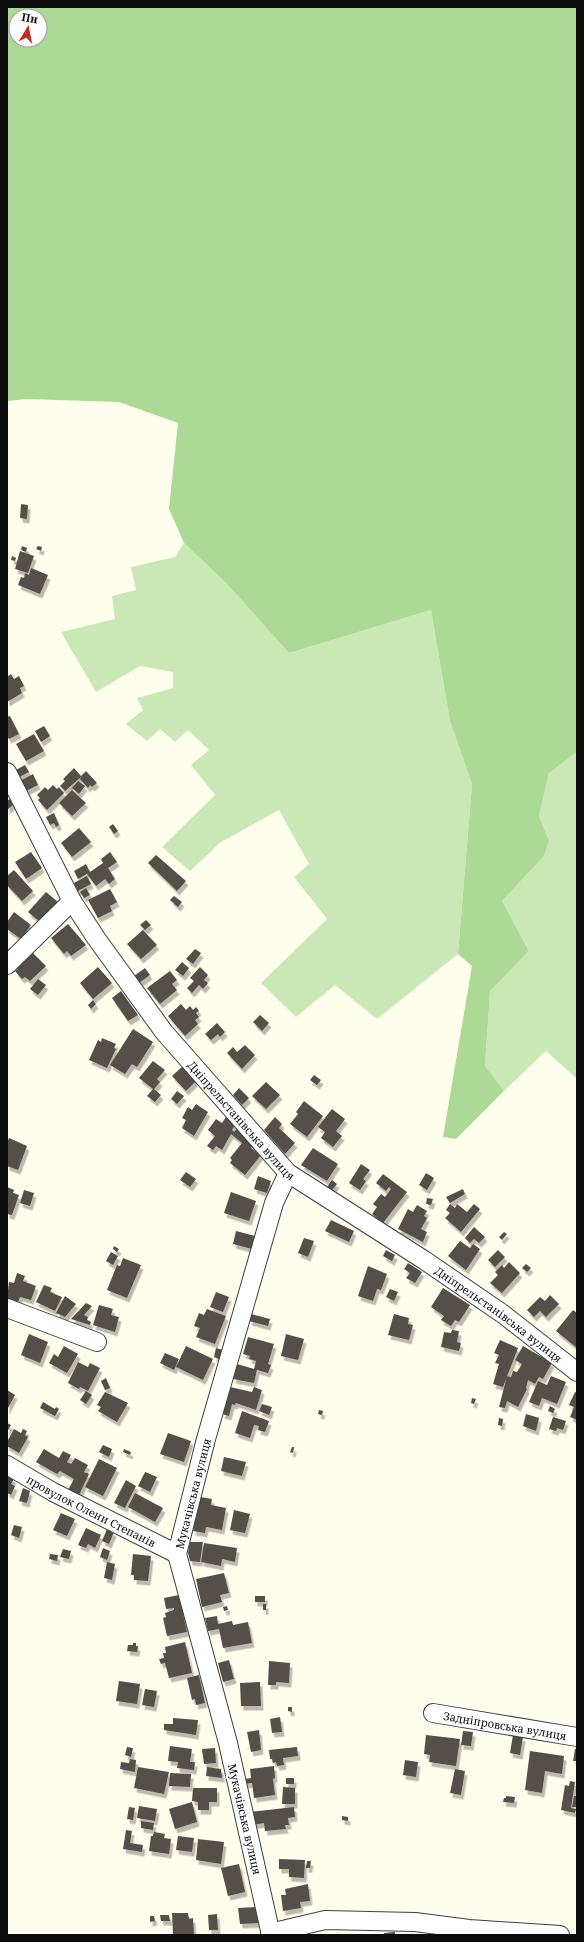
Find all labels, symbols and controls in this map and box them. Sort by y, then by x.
north arrow [8,8,48,48]
text: Пн [21,9,40,27]
street label: Дніпрельстанівська вулиця [185,1057,298,1183]
street label: Дніпрельстанівська вулиця [432,1262,566,1365]
street label: Мукачівська вулиця [171,1437,213,1550]
street label: провулок Олени Степанів [24,1471,159,1550]
street label: Задніпровська вулиця [442,1707,568,1743]
street label: Мукачівська вулиця [225,1762,265,1876]

